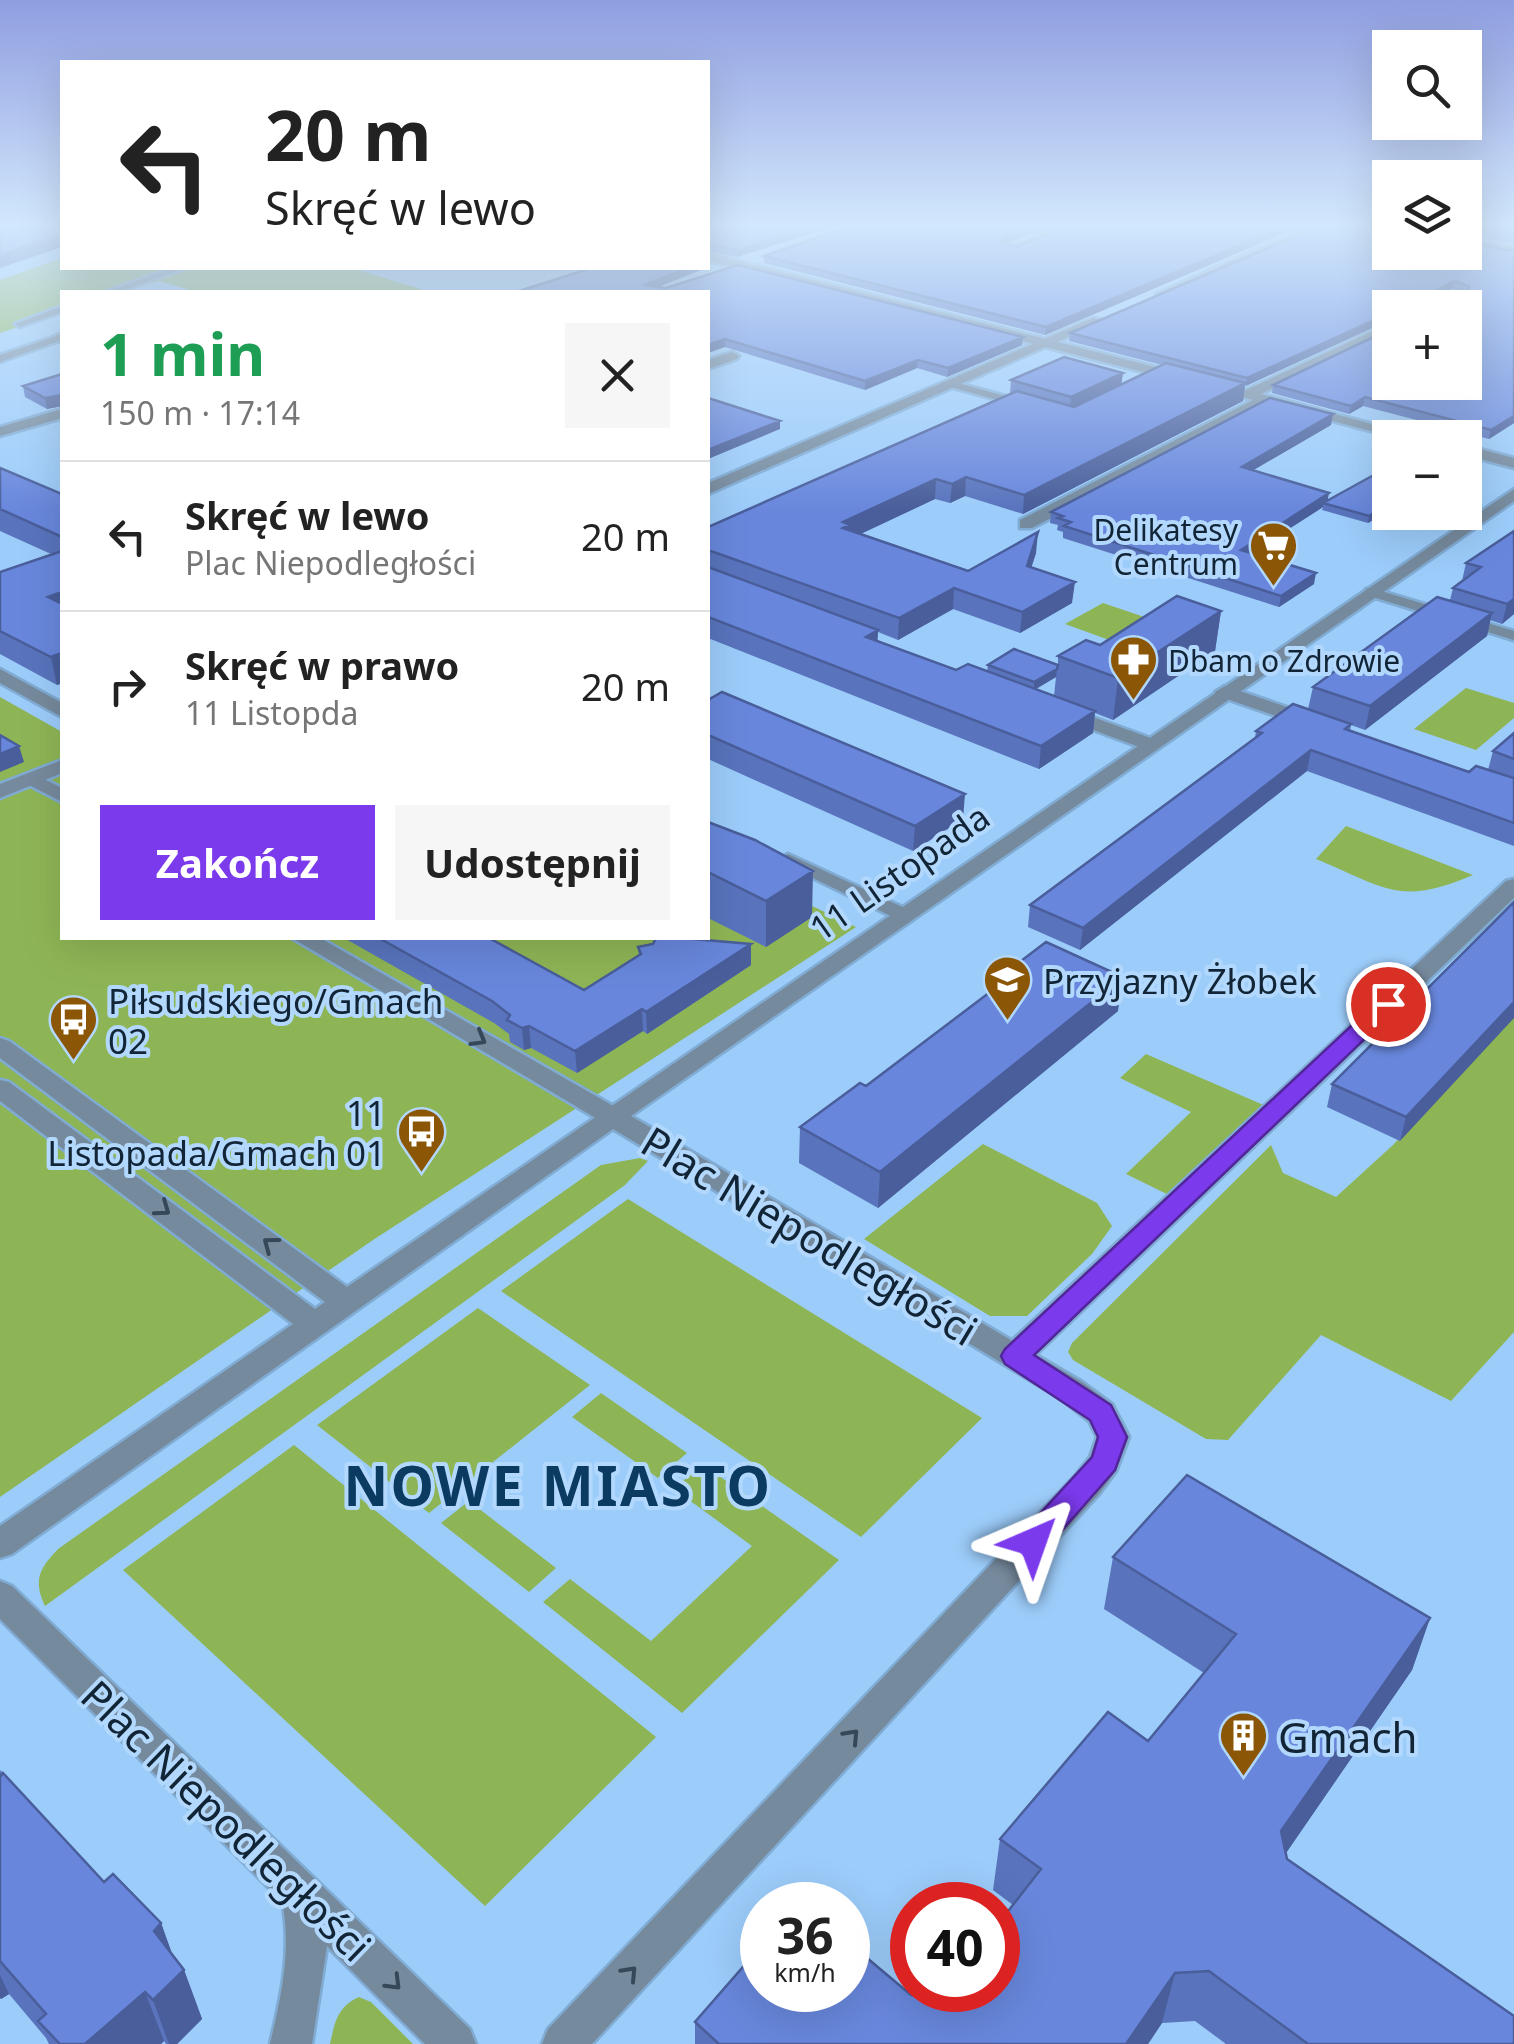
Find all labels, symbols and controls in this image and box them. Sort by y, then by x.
map controls [1372,30,1482,530]
button: search [1372,30,1482,140]
text: 20 m [265,86,432,182]
icon: left [100,100,230,230]
button: layers [1372,160,1482,270]
text: Skręć w lewo [265,177,536,238]
button: + [1372,290,1482,400]
text: 1 min [100,312,265,394]
button: close [565,323,670,428]
text: 150 m · 17:14 [100,391,300,434]
button: − [1372,420,1482,530]
text: Skręć w lewo [185,489,430,541]
icon: left [100,509,155,564]
place label: Delikatesy Centrum [1093,509,1239,584]
text: 20 m [581,510,670,562]
supermarket icon: Delikatesy Centrum [1247,520,1299,588]
text: Plac Niepodległości [185,541,476,584]
pharmacy icon: Dbam o Zdrowie [1107,634,1159,702]
text: Skręć w prawo [185,639,459,691]
place label: Dbam o Zdrowie [1168,640,1400,681]
icon: right [100,659,155,714]
text: 20 m [581,660,670,712]
text: 11 Listopda [185,691,359,734]
street label: 11 Listopada [800,793,998,951]
button: Zakończ [100,805,375,920]
button: Udostępnij [395,805,670,920]
school or university icon: Przyjazny Żłobek [982,954,1034,1022]
place label: Przyjazny Żłobek [1043,957,1317,1004]
pin [1346,962,1431,1047]
place label: Piłsudskiego/Gmach 02 [108,977,443,1064]
icon: arrive [1361,977,1416,1032]
bus stop icon: Piłsudskiego/Gmach 02 [47,994,99,1062]
one-way arrow [469,1027,487,1047]
place label: 11 Listopada/Gmach 01 [47,1089,386,1176]
bus stop icon: 11 Listopada/Gmach 01 [395,1106,447,1174]
street label: Plac Niepodległości [632,1112,988,1358]
one-way arrow [152,1197,170,1214]
one-way arrow [263,1238,281,1255]
district label: NOWE MIASTO [343,1447,773,1522]
position arrow [981,1490,1085,1594]
street label: Plac Niepodległości [70,1667,384,1973]
place label: Gmach [1278,1708,1418,1765]
building icon: Gmach [1217,1710,1269,1778]
one-way arrow [840,1729,858,1748]
speed limit sign: 40 [890,1882,1020,2012]
text: 36 [776,1901,834,1969]
text: km/h [774,1955,836,1989]
one-way arrow [618,1966,636,1985]
one-way arrow [382,1972,400,1990]

